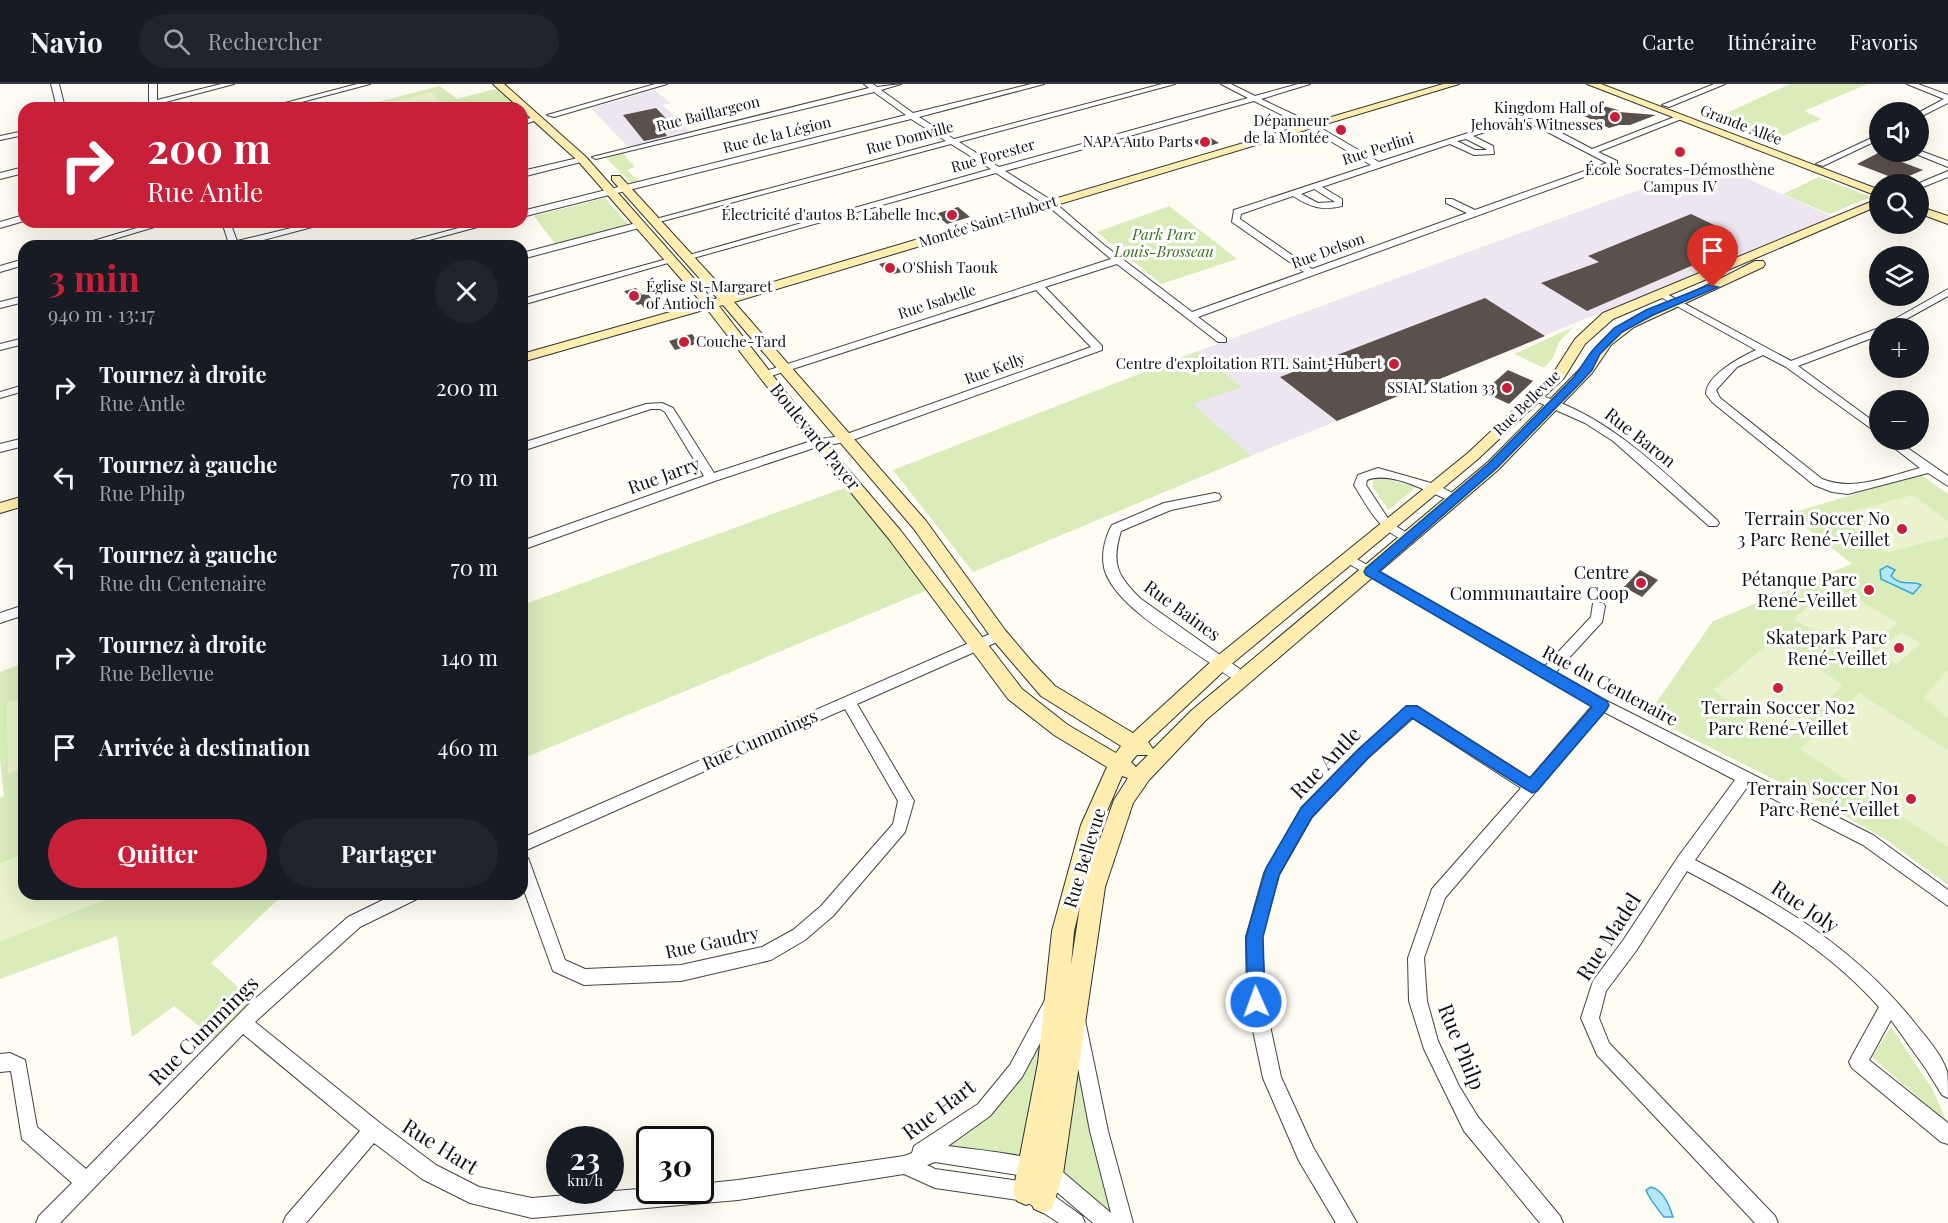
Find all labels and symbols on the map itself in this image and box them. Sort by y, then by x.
street label: Rue Baillargeon [654,90,762,136]
place label: Kingdom Hall of Jehovah's Witnesses [1470,97,1604,134]
street label: Grande Allée [1698,99,1785,149]
place label: Dépanneur de la Montée [1244,110,1329,147]
marker: Kingdom Hall of Jehovah's Witnesses [1608,110,1622,124]
street label: Rue de la Légion [721,111,833,157]
street label: Rue Domville [864,116,956,158]
marker: Dépanneur de la Montée [1334,123,1348,137]
street label: Rue Perlini [1339,127,1417,169]
place label: NAPA Auto Parts [1083,131,1193,151]
street label: Rue Forester [948,133,1037,177]
marker: NAPA Auto Parts [1198,135,1212,149]
marker: École Socrates-Démosthène Campus IV [1673,145,1687,159]
place label: École Socrates-Démosthène Campus IV [1585,159,1775,196]
street label: Montée Saint-Hubert [916,190,1060,252]
place label: Électricité d'autos B. Labelle Inc. [722,204,940,224]
marker: Électricité d'autos B. Labelle Inc. [945,208,959,222]
park label: Park Parc Louis-Brosseau [1113,224,1214,261]
pin [1687,225,1738,287]
street label: Rue Delson [1288,228,1367,273]
place label: O'Shish Taouk [902,257,999,277]
marker: O'Shish Taouk [883,261,897,275]
place label: Église St-Margaret of Antioch [646,276,773,313]
street label: Rue Isabelle [895,279,978,323]
marker: Église St-Margaret of Antioch [627,289,641,303]
place label: Couche-Tard [696,331,786,351]
marker: Couche-Tard [677,335,691,349]
street label: Rue Kelly [961,348,1028,388]
place label: Centre d'exploitation RTL Saint-Hubert [1116,353,1383,373]
marker: Centre d'exploitation RTL Saint-Hubert [1387,357,1401,371]
street label: Rue Bellevue [1488,365,1564,439]
place label: SSIAL Station 33 [1387,377,1495,397]
street label: Boulevard Payer [765,378,866,495]
marker: SSIAL Station 33 [1500,381,1514,395]
street label: Rue Baron [1600,402,1681,473]
street label: Rue Jarry [624,451,703,499]
place label: Terrain Soccer No 3 Parc René-Veillet [1737,506,1891,551]
marker: Terrain Soccer No 3 Parc René-Veillet [1895,522,1909,536]
place label: Centre Communautaire Coop [1450,560,1629,605]
place label: Pétanque Parc René-Veillet [1742,567,1858,612]
street label: Rue Baines [1140,574,1226,646]
marker: Centre Communautaire Coop [1634,576,1648,590]
marker: Pétanque Parc René-Veillet [1862,583,1876,597]
place label: Skatepark Parc René-Veillet [1766,625,1888,670]
street label: Rue du Centenaire [1538,639,1683,731]
marker: Skatepark Parc René-Veillet [1892,641,1906,655]
marker: Terrain Soccer No2 Parc René-Veillet [1771,681,1785,695]
place label: Terrain Soccer No2 Parc René-Veillet [1701,695,1855,740]
street label: Rue Cummings [698,703,821,775]
street label: Rue Antle [1283,719,1366,804]
place label: Terrain Soccer No1 Parc René-Veillet [1747,776,1900,821]
marker: Terrain Soccer No1 Parc René-Veillet [1904,792,1918,806]
street label: Rue Bellevue [1057,805,1111,911]
street label: Rue Joly [1767,872,1846,938]
street label: Rue Madel [1569,887,1646,985]
street label: Rue Gaudry [663,920,761,964]
street label: Rue Cummings [142,969,264,1091]
position arrow [1224,970,1288,1034]
street label: Rue Philp [1433,999,1493,1093]
street label: Rue Hart [896,1071,980,1145]
street label: Rue Hart [398,1111,485,1180]
speed limit sign: 30 [636,1126,714,1204]

